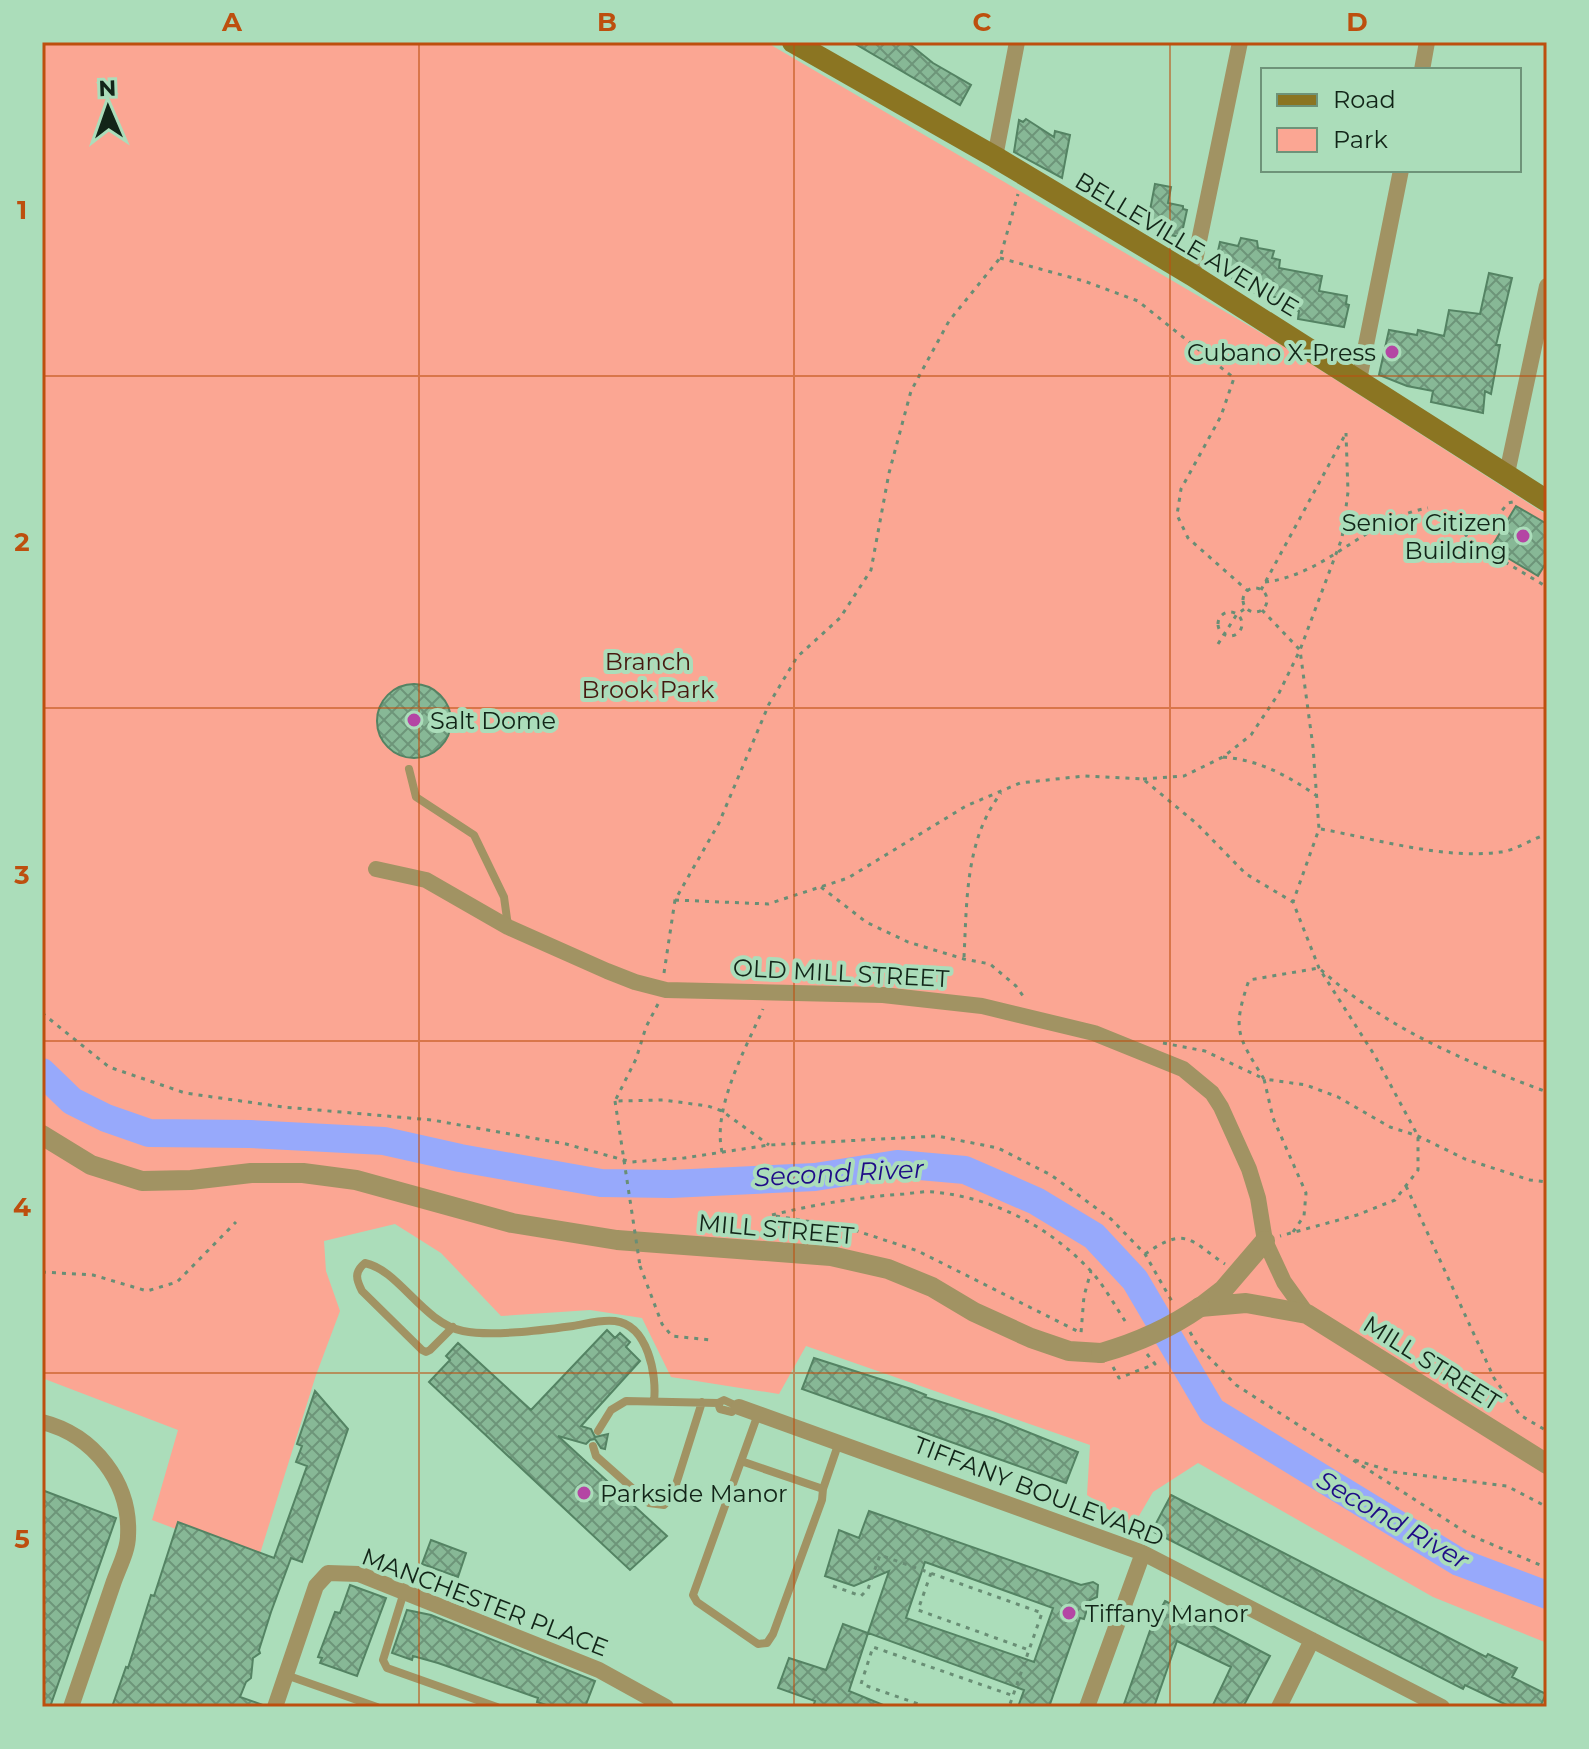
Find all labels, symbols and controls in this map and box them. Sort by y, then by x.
text: A [221,6,243,38]
text: B [597,6,617,38]
text: C [973,6,992,38]
text: D [1346,6,1368,38]
north arrow [68,68,148,148]
legend [1261,68,1521,172]
text: N [98,75,117,102]
text: Road [1333,85,1396,114]
text: Park [1333,125,1388,154]
street label: BELLEVILLE AVENUE [1070,166,1304,322]
text: 1 [17,194,27,226]
place label: Cubano X-Press [1187,338,1376,367]
marker: Cubano X-Press [1383,343,1401,361]
place label: Senior Citizen Building [1342,508,1507,565]
text: 2 [14,526,30,558]
marker: Senior Citizen Building [1514,527,1532,545]
park label: Branch Brook Park [582,647,715,704]
place label: Salt Dome [430,706,556,735]
marker: Salt Dome [405,711,423,729]
text: 3 [13,859,30,891]
street label: OLD MILL STREET [732,953,950,993]
water label: Second River [753,1153,925,1193]
text: 4 [13,1191,31,1223]
street label: MILL STREET [697,1208,855,1250]
street label: MILL STREET [1358,1309,1506,1417]
street label: TIFFANY BOULEVARD [910,1430,1168,1552]
water label: Second River [1311,1464,1475,1577]
place label: Parkside Manor [600,1479,788,1508]
marker: Parkside Manor [575,1484,593,1502]
text: 5 [14,1523,30,1555]
street label: MANCHESTER PLACE [358,1542,612,1662]
place label: Tiffany Manor [1085,1599,1249,1628]
marker: Tiffany Manor [1060,1604,1078,1622]

